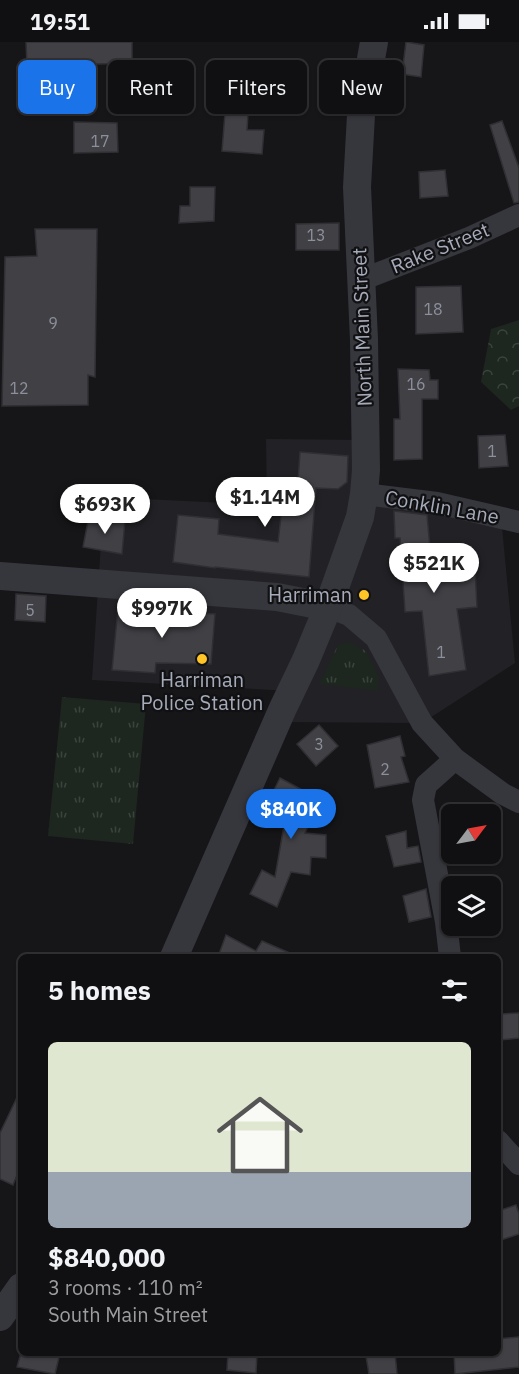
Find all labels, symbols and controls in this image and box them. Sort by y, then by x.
text: 19:51 [30,7,90,36]
chip: Buy [18,60,96,114]
chip: Rent [108,60,194,114]
chip: Filters [206,60,307,114]
chip: New [319,60,404,114]
house number: 17 [90,131,110,151]
street label: Rake Street [387,216,493,280]
house number: 13 [306,225,326,245]
street label: North Main Street [345,247,378,407]
house number: 18 [423,299,443,319]
house number: 9 [48,313,58,333]
house number: 16 [406,374,426,394]
house number: 12 [9,378,29,398]
house number: 1 [487,441,497,461]
pin: $1.14M [216,477,314,528]
text: $1.14M [230,483,300,510]
street label: Conklin Lane [383,483,501,530]
pin: $693K [63,484,147,535]
text: $693K [74,490,136,517]
pin: $521K [392,543,476,594]
text: $521K [403,549,465,576]
place label: Harriman [268,581,352,608]
pin: $997K [120,588,204,639]
marker: Harriman [357,588,371,602]
text: $997K [131,594,193,621]
house number: 5 [25,600,35,620]
house number: 1 [436,642,446,662]
marker: Harriman Police Station [195,652,209,666]
place label: Harriman Police Station [141,666,263,716]
house number: 3 [314,734,324,754]
house number: 2 [380,759,390,779]
pin: $840K [249,789,333,840]
text: $840K [260,795,322,822]
north arrow [441,804,501,864]
map controls [441,804,501,936]
button: layers [441,876,501,936]
text: 5 homes [48,973,151,1007]
icon: filters [438,974,471,1007]
icon: home [206,1081,314,1189]
text: $840,000 [48,1240,165,1274]
text: 3 rooms · 110 m² [48,1274,203,1301]
text: South Main Street [48,1301,208,1328]

